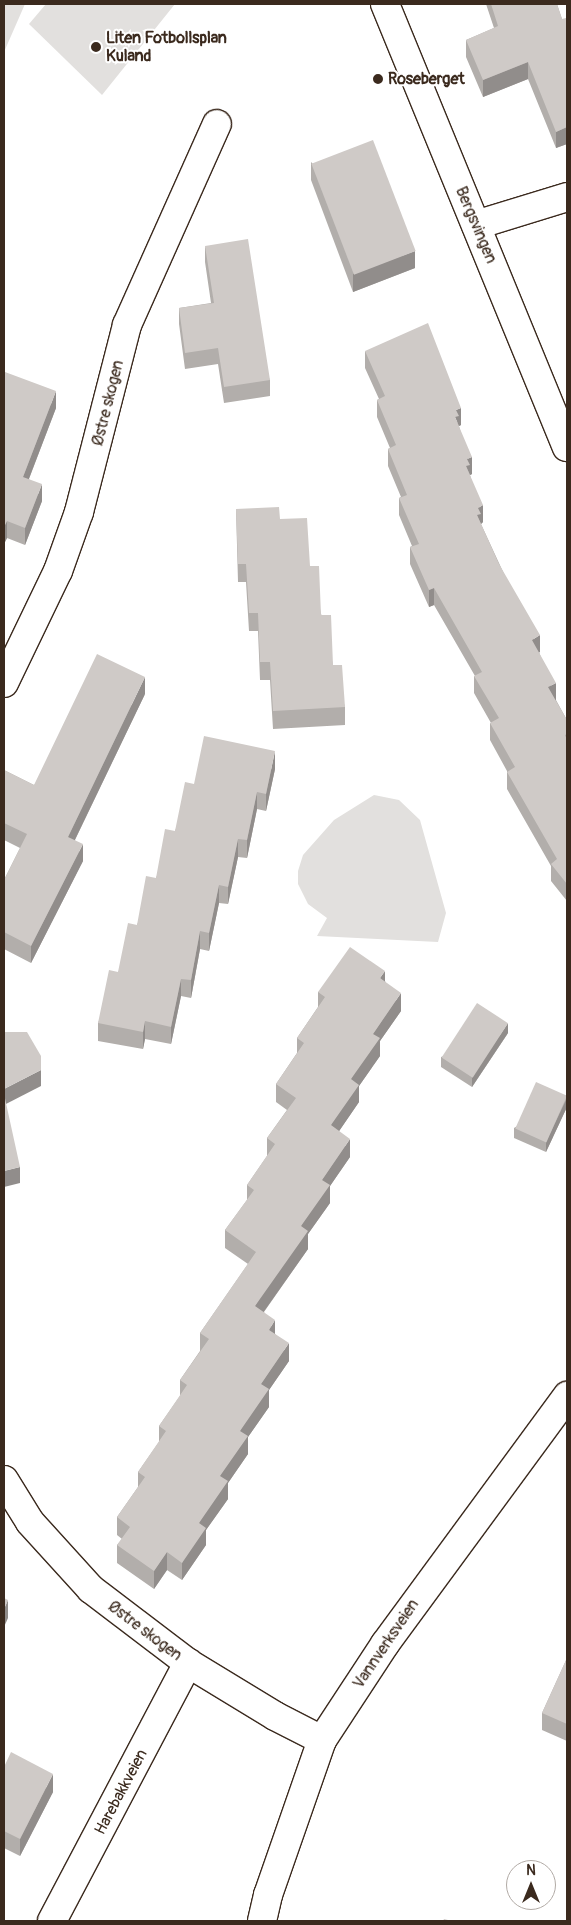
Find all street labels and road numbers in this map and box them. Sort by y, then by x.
street label: Bergsvingen [451,184,501,266]
street label: Østre skogen [88,358,128,448]
street label: Vannverksveien [349,1596,423,1692]
street label: Østre skogen [104,1597,186,1665]
street label: Harebakkveien [90,1746,152,1838]

